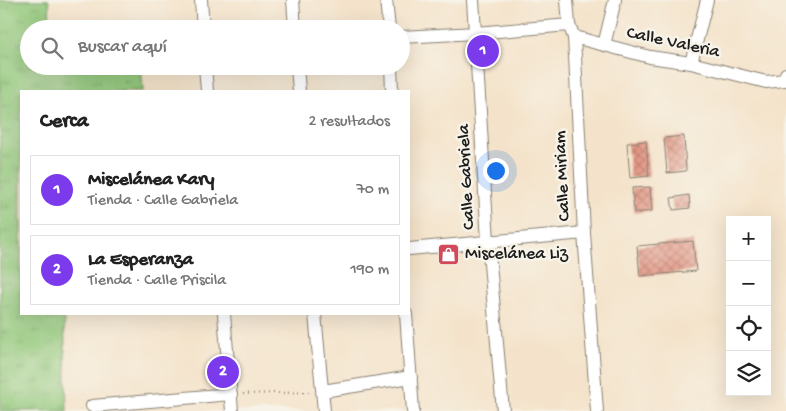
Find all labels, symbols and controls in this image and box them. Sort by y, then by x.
search box [20,20,410,75]
street label: Calle Valeria [624,23,723,63]
pin: 1 [467,32,499,70]
icon: search [38,34,66,62]
text: Buscar aquí [78,36,167,59]
text: Cerca [40,110,88,135]
text: 2 resultados [309,113,390,132]
street label: Calle Gabriela [454,123,480,230]
street label: Calle Miriam [550,130,576,222]
your location [483,158,509,184]
text: Miscelánea Kary [88,169,214,192]
text: 1 [54,181,60,200]
text: 70 m [356,181,389,200]
text: Tienda · Calle Gabriela [88,192,238,211]
map controls [726,216,771,396]
button: + [726,216,771,261]
shop icon: Miscelánea Liz [437,242,461,266]
place label: Miscelánea Liz [465,244,569,265]
text: La Esperanza [88,249,193,272]
text: 2 [53,261,61,280]
text: 190 m [350,261,389,280]
button: − [726,261,771,306]
text: Tienda · Calle Priscila [88,272,226,291]
button: locate [726,306,771,351]
button: layers [726,351,771,396]
pin: 2 [207,353,239,391]

